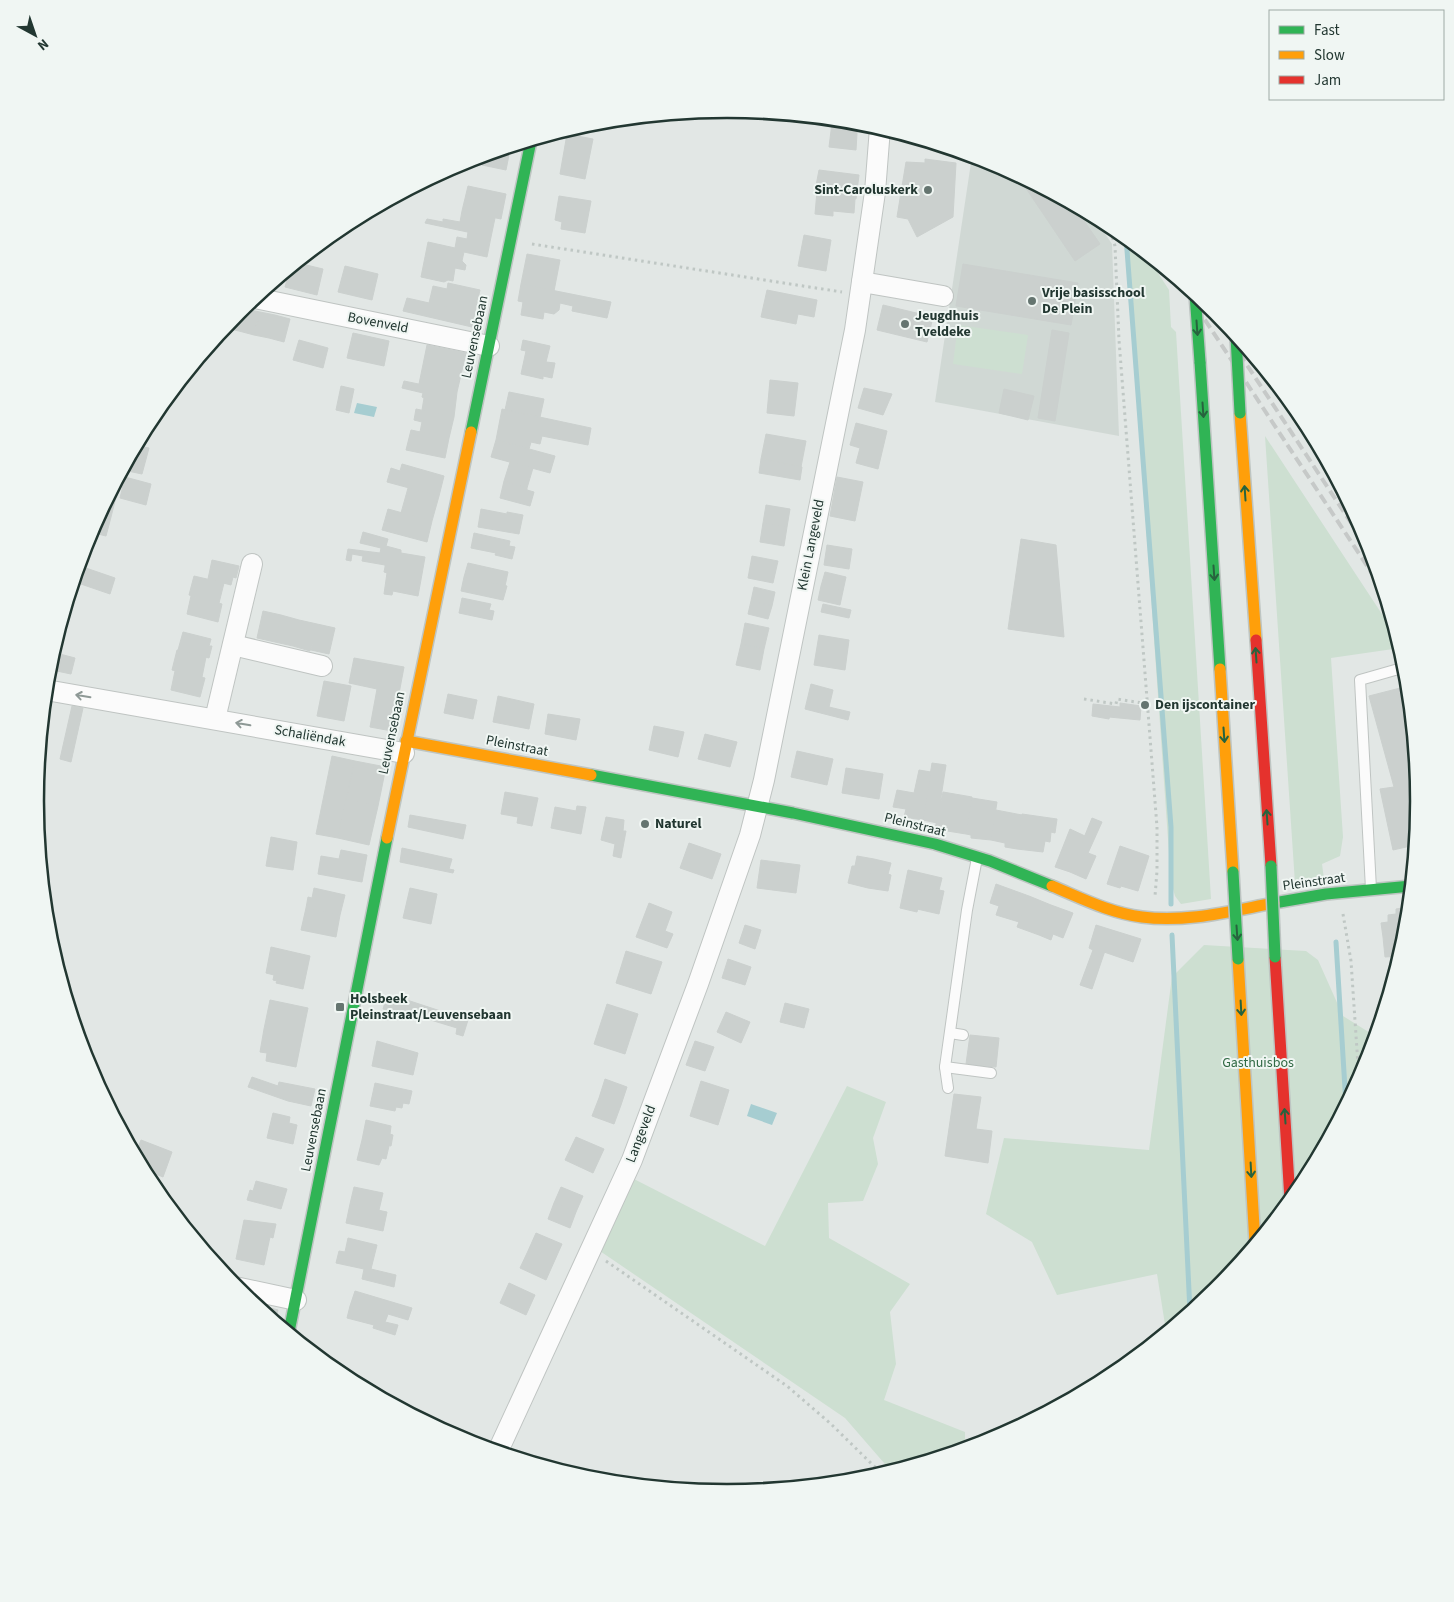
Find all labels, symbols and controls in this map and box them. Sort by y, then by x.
north arrow [10,10,60,60]
legend [1269,10,1444,100]
text: Fast [1314,20,1340,41]
text: N [33,34,53,55]
text: Slow [1314,45,1345,66]
text: Jam [1314,70,1341,91]
place label: Sint-Caroluskerk [814,180,918,200]
marker: Sint-Caroluskerk [922,184,934,196]
place label: Vrije basisschool De Plein [1041,283,1145,319]
street label: Leuvensebaan [456,294,494,380]
marker: Vrije basisschool De Plein [1026,295,1038,307]
place label: Jeugdhuis Tveldeke [915,306,979,342]
street label: Bovenveld [346,307,410,339]
marker: Jeugdhuis Tveldeke [899,318,911,330]
one-way arrow [1193,320,1202,336]
one-way arrow [1199,402,1208,418]
one-way arrow [1240,485,1250,501]
street label: Klein Langeveld [792,498,830,592]
one-way arrow [1209,564,1218,580]
one-way arrow [1252,648,1261,664]
street label: Leuvensebaan [373,690,411,776]
one-way arrow [76,691,92,701]
place label: Den ijscontainer [1155,695,1255,715]
marker: Den ijscontainer [1139,699,1151,711]
one-way arrow [236,719,252,729]
street label: Schaliëndak [273,720,347,752]
one-way arrow [1220,726,1229,742]
street label: Pleinstraat [484,730,550,762]
street label: Pleinstraat [882,808,948,842]
one-way arrow [1263,810,1272,826]
place label: Naturel [655,814,701,834]
marker: Naturel [639,818,651,830]
street label: Pleinstraat [1281,868,1347,896]
one-way arrow [1232,924,1241,940]
place label: Holsbeek Pleinstraat/Leuvensebaan [350,989,511,1025]
one-way arrow [1237,999,1246,1015]
marker: Holsbeek Pleinstraat/Leuvensebaan [334,1001,346,1013]
park label: Gasthuisbos [1222,1053,1294,1073]
street label: Leuvensebaan [296,1087,332,1173]
street label: Langeveld [621,1102,661,1166]
one-way arrow [1281,1109,1290,1125]
one-way arrow [1247,1162,1256,1178]

